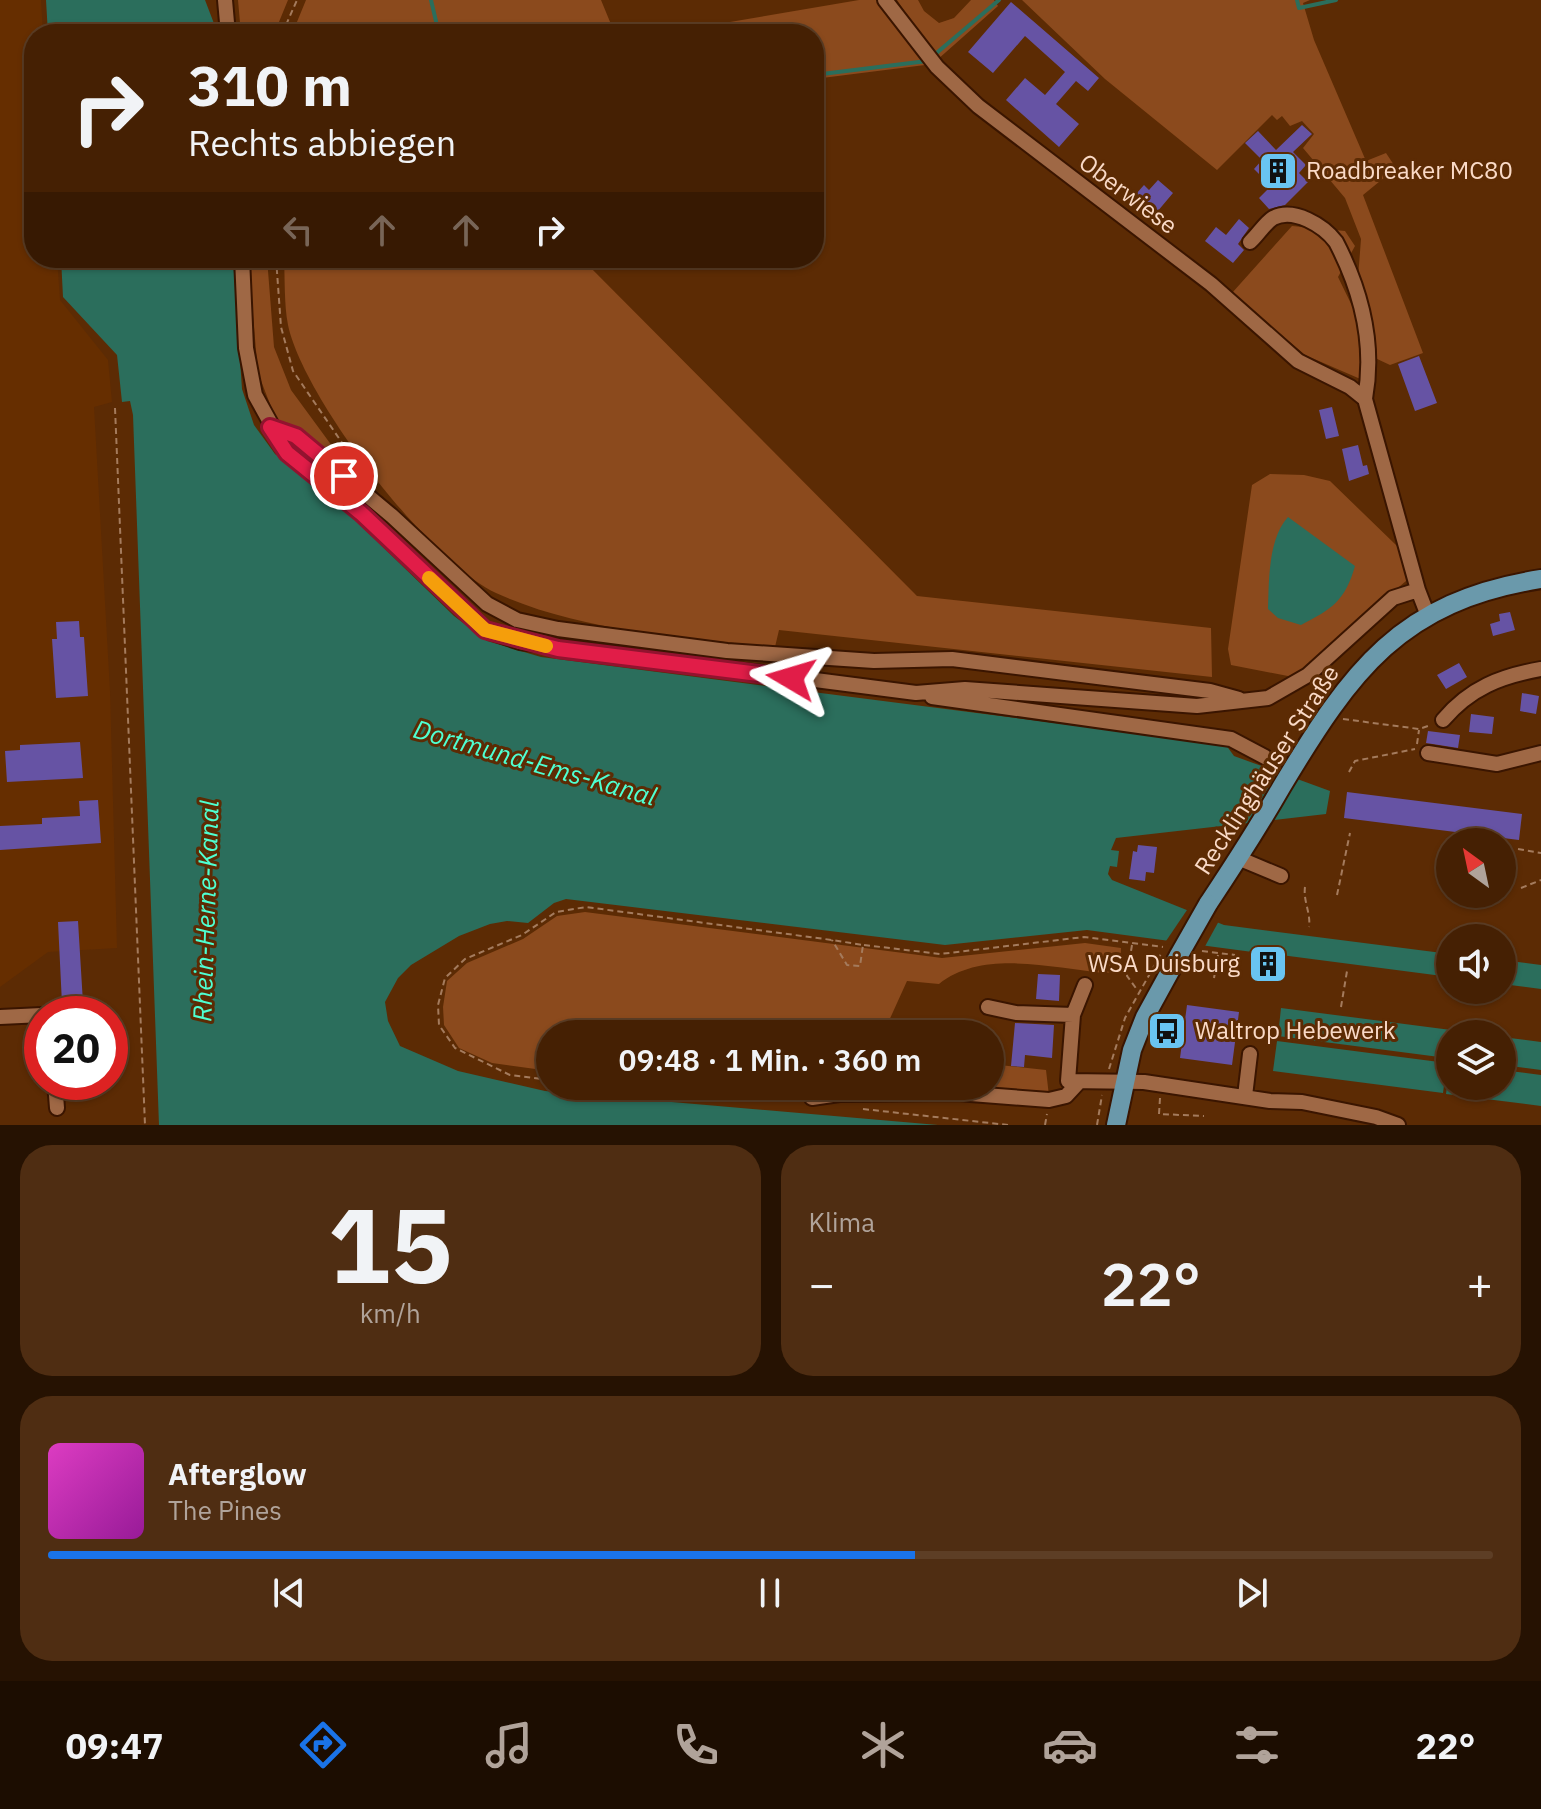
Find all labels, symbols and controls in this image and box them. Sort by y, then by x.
text: 310 m [188,49,352,121]
icon: right [56,56,160,160]
text: Rechts abbiegen [188,119,456,166]
street label: Oberwiese [1073,146,1184,241]
building icon: Roadbreaker MC80 [1257,150,1299,192]
place label: Roadbreaker MC80 [1306,154,1513,186]
icon: left [276,208,320,252]
icon: ahead [360,208,404,252]
icon: ahead [444,208,488,252]
icon: right [528,208,572,252]
pin [310,442,378,510]
icon: arrive [322,454,366,498]
position arrow [749,636,833,720]
street label: Recklinghäuser Straße [1186,659,1346,880]
water label: Dortmund-Ems-Kanal [410,711,661,813]
water label: Rhein-Herne-Kanal [184,800,226,1022]
north arrow [1436,828,1516,908]
map controls [1436,828,1516,1100]
button: sound [1436,924,1516,1004]
building icon: WSA Duisburg [1247,943,1289,985]
place label: WSA Duisburg [1088,947,1240,979]
speed limit sign: 20 [24,996,128,1100]
bus stop icon: Waltrop Hebewerk [1146,1010,1188,1052]
place label: Waltrop Hebewerk [1195,1014,1396,1046]
button: layers [1436,1020,1516,1100]
text: 09:48 · 1 Min. · 360 m [619,1040,922,1079]
text: 15 [328,1176,453,1312]
text: Klima [809,1205,875,1239]
text: 22° [1101,1244,1201,1323]
text: − [809,1255,835,1312]
text: + [1467,1255,1493,1312]
text: km/h [360,1296,421,1330]
text: Afterglow [168,1454,307,1493]
text: The Pines [168,1493,282,1527]
icon: previous [267,1571,311,1615]
icon: pause [748,1571,792,1615]
icon: next [1230,1571,1274,1615]
icon: directions [295,1717,351,1773]
icon: music [481,1717,537,1773]
icon: phone [668,1717,724,1773]
icon: climate [855,1717,911,1773]
icon: car [1042,1717,1098,1773]
icon: filters [1229,1717,1285,1773]
text: 09:47 [65,1722,164,1769]
text: 22° [1415,1722,1476,1769]

